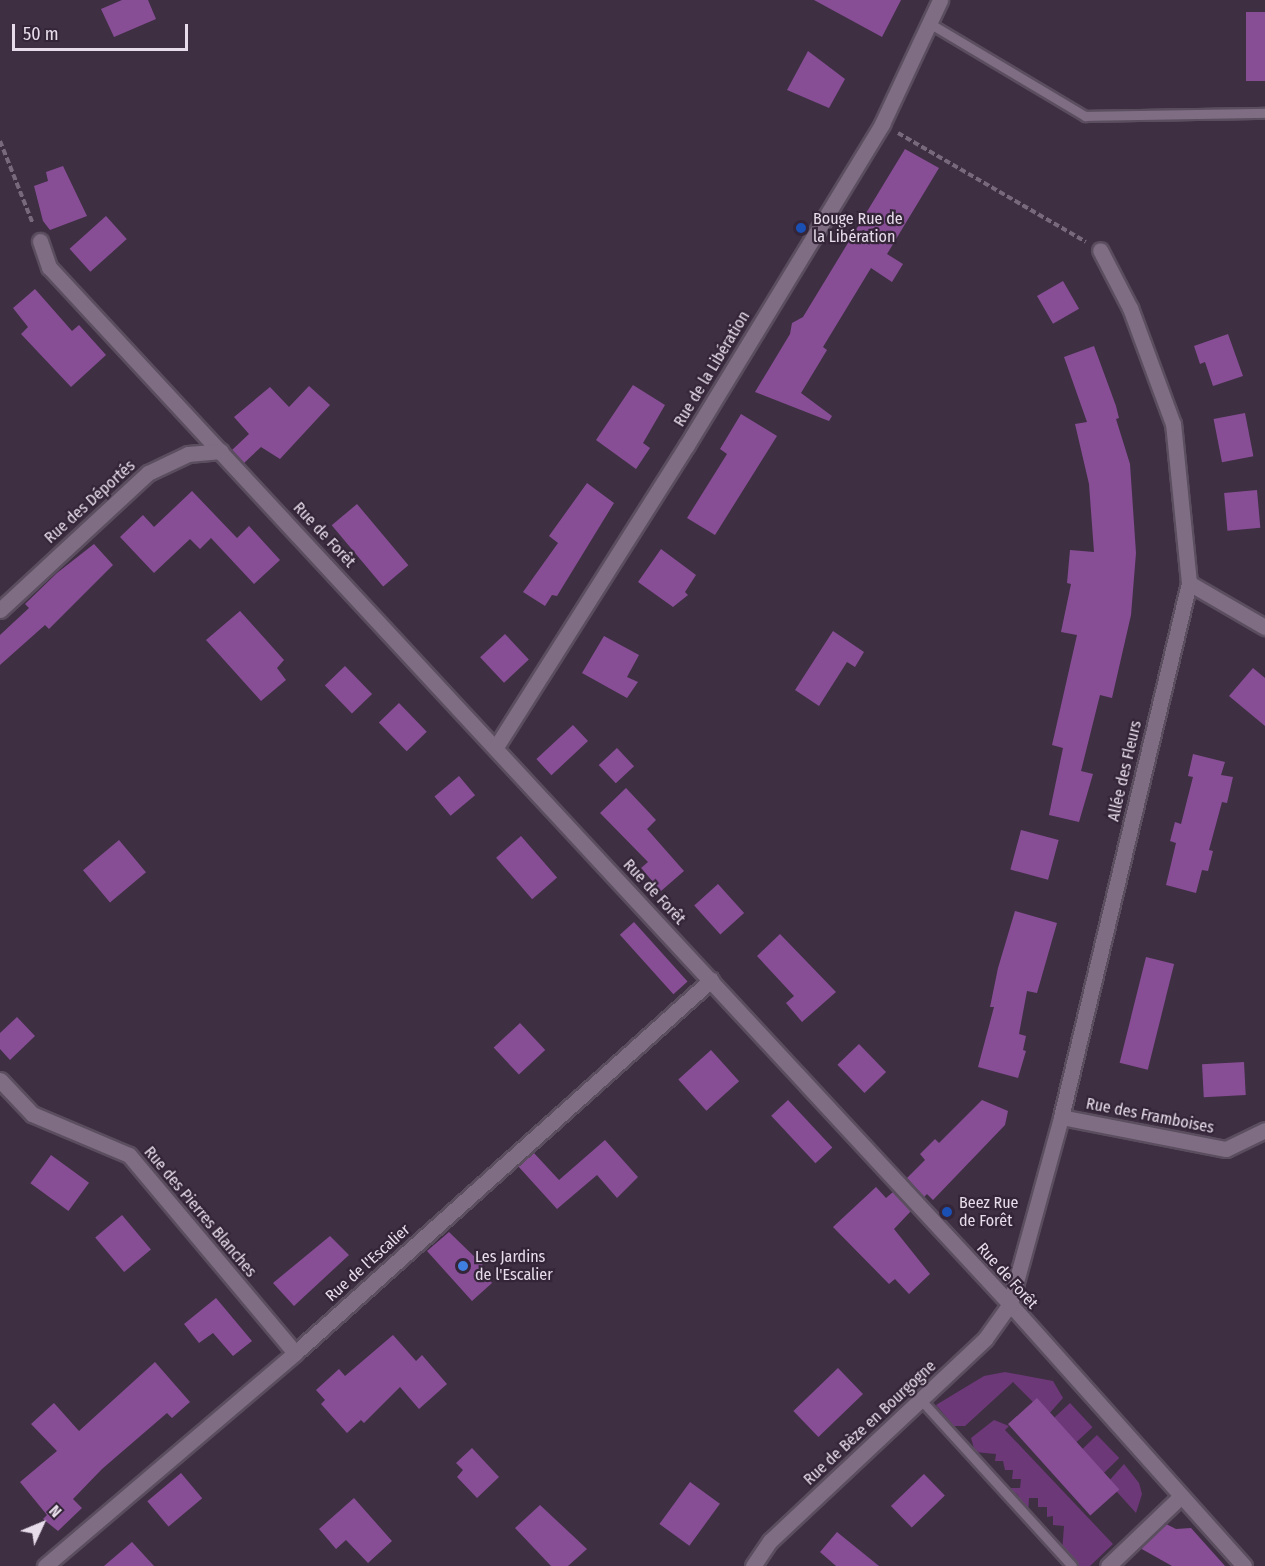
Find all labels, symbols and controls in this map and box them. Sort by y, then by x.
scale bar [15,12,190,50]
text: 50 m [23,23,59,45]
place label: Bouge Rue de la Libération [813,209,903,247]
marker: Bouge Rue de la Libération [794,221,808,235]
street label: Rue de la Libération [670,308,754,430]
street label: Rue des Déportés [41,456,139,548]
street label: Rue de Forêt [289,498,359,572]
street label: Allée des Fleurs [1104,719,1146,823]
street label: Rue de Forêt [619,855,689,929]
street label: Rue des Framboises [1084,1094,1216,1138]
street label: Rue des Pierres Blanches [140,1143,260,1281]
place label: Beez Rue de Forêt [959,1193,1019,1231]
marker: Beez Rue de Forêt [940,1205,954,1219]
street label: Rue de l'Escalier [322,1220,414,1306]
street label: Rue de Forêt [972,1239,1042,1313]
place label: Les Jardins de l'Escalier [475,1247,553,1285]
marker: Les Jardins de l'Escalier [456,1259,470,1273]
street label: Rue de Bèze en Bourgogne [800,1357,940,1489]
north arrow [12,1494,72,1554]
text: N [45,1501,65,1521]

